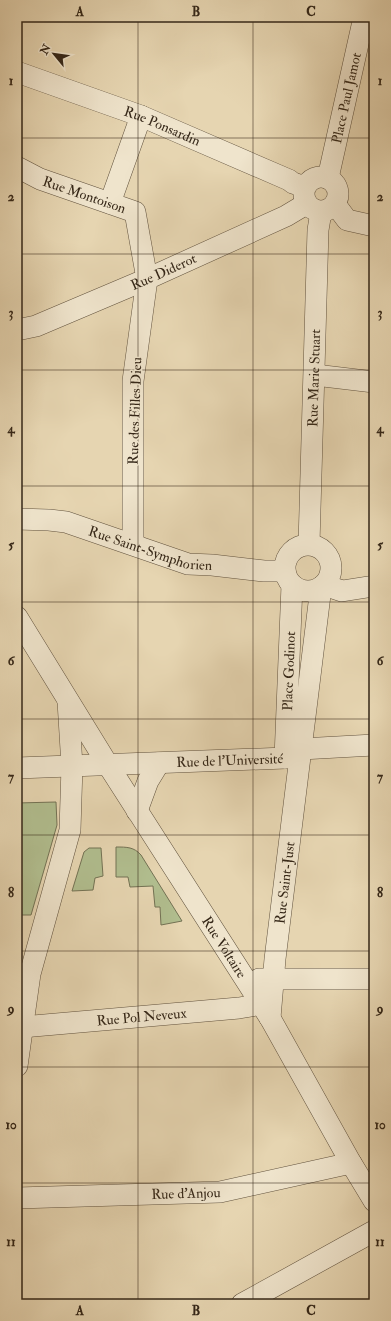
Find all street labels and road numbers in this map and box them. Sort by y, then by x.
street label: Place Paul Jamot [327,50,364,145]
street label: Rue Ponsardin [122,102,203,149]
street label: Rue Montoison [41,172,128,217]
street label: Rue Diderot [128,249,199,293]
street label: Rue Marie Stuart [304,328,324,427]
street label: Rue des Filles Dieu [125,357,145,465]
street label: Rue Saint-Symphorien [86,522,212,573]
street label: Place Godinot [278,630,299,711]
street label: Rue de l'Université [176,750,284,771]
street label: Rue Saint-Just [271,840,298,925]
street label: Rue Voltaire [199,913,251,981]
street label: Rue Pol Neveux [96,1004,188,1029]
street label: Rue d'Anjou [151,1183,221,1203]

